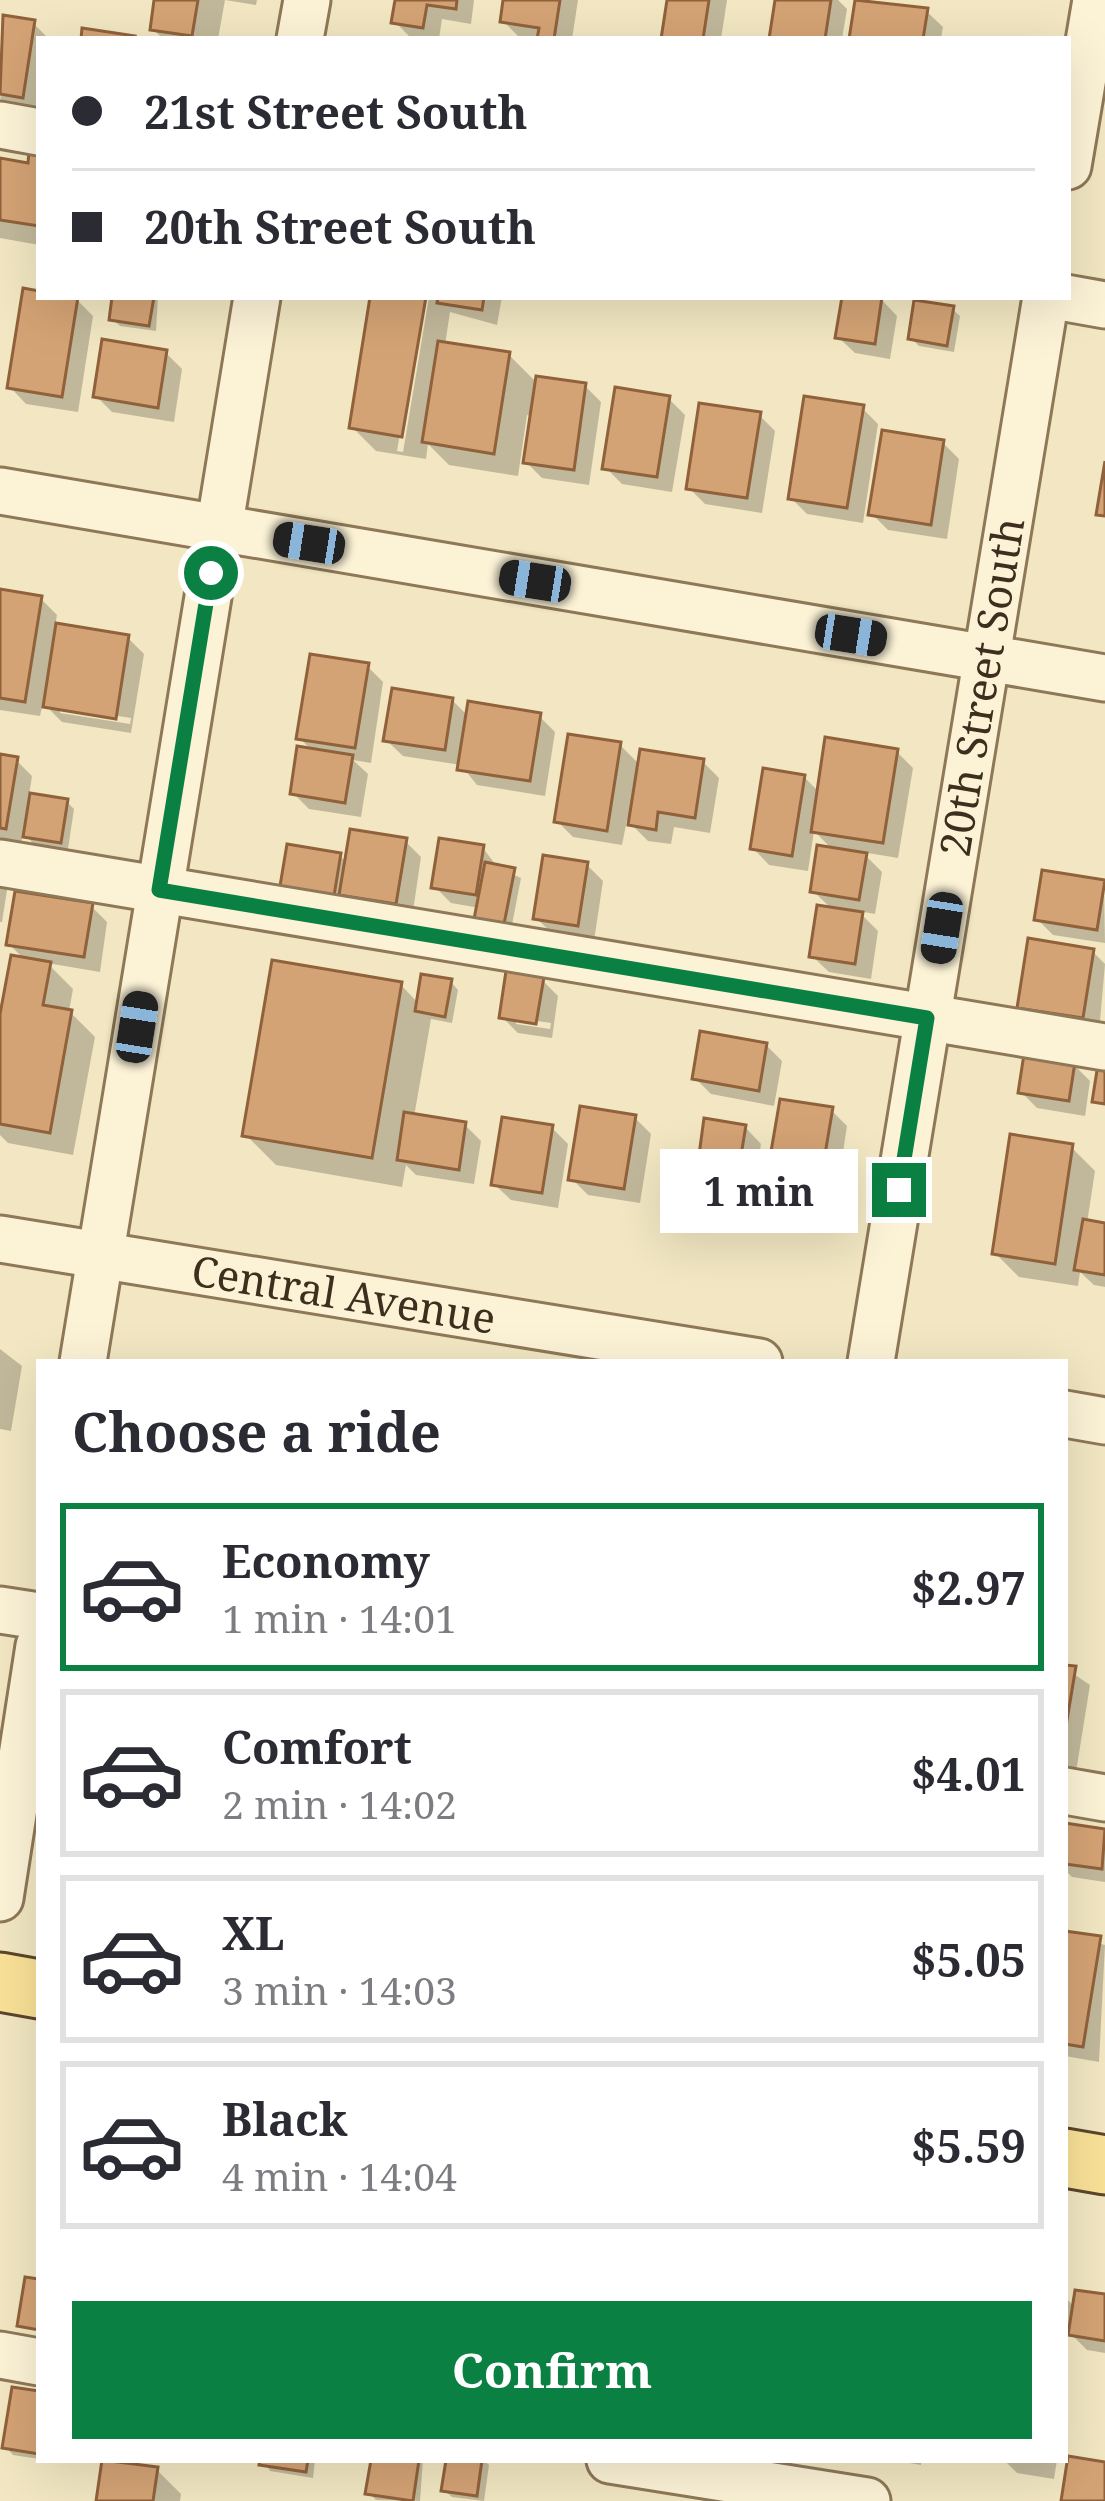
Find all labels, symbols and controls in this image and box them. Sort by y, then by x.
text: 21st Street South [144,81,528,142]
text: 20th Street South [144,196,536,257]
street label: 20th Street South [925,513,1036,861]
car [271,520,347,566]
route start [184,546,238,600]
car [497,558,573,604]
car [813,612,889,658]
car [919,890,965,966]
car [114,989,160,1065]
callout: 1 min [659,1148,857,1232]
route end [872,1163,926,1217]
text: 1 min [704,1164,814,1217]
street label: Central Avenue [188,1241,500,1346]
text: Choose a ride [72,1394,441,1468]
text: Economy [222,1530,430,1591]
icon: car [78,1533,186,1641]
text: $2.97 [911,1557,1026,1618]
text: 1 min · 14:01 [222,1591,457,1644]
text: Comfort [222,1716,412,1777]
icon: car [78,1719,186,1827]
text: $4.01 [911,1743,1026,1804]
text: 2 min · 14:02 [222,1777,457,1830]
text: XL [222,1902,284,1963]
icon: car [78,1905,186,2013]
text: $5.05 [911,1929,1026,1990]
text: 3 min · 14:03 [222,1963,457,2016]
text: Black [222,2088,347,2149]
icon: car [78,2091,186,2199]
text: $5.59 [911,2115,1026,2176]
text: 4 min · 14:04 [222,2149,457,2202]
button: Confirm [72,2301,1032,2439]

